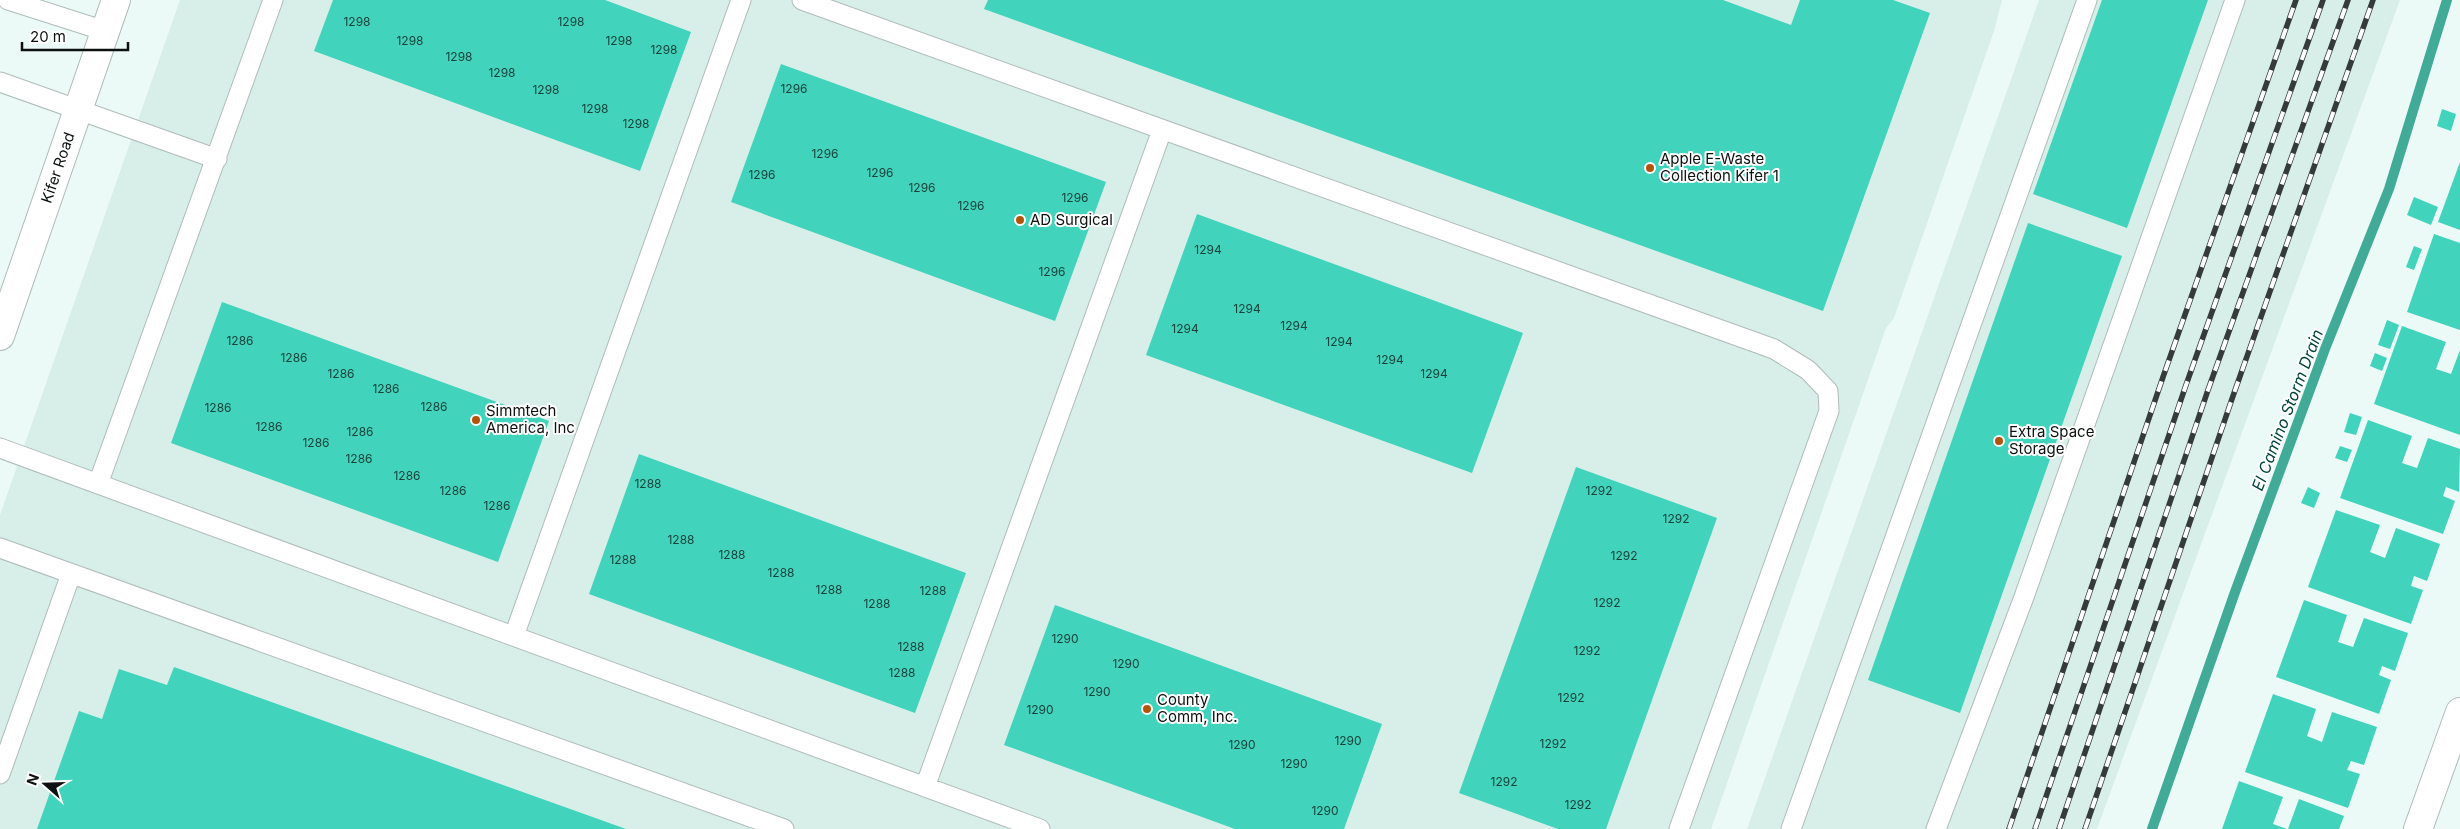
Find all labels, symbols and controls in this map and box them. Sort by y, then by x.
house number: 1298 [343,14,371,29]
house number: 1298 [557,14,585,29]
scale bar [22,20,129,52]
text: 20 m [30,27,66,46]
house number: 1298 [396,33,424,48]
house number: 1298 [605,33,633,48]
house number: 1298 [650,42,678,57]
house number: 1298 [445,49,473,64]
house number: 1298 [488,65,516,80]
house number: 1296 [780,81,808,96]
house number: 1298 [532,82,560,97]
house number: 1298 [581,101,609,116]
house number: 1298 [622,116,650,131]
street label: Kifer Road [37,130,79,206]
house number: 1296 [811,146,839,161]
place label: Apple E-Waste Collection Kifer 1 [1660,149,1779,185]
marker: Apple E-Waste Collection Kifer 1 [1644,162,1656,174]
house number: 1296 [866,165,894,180]
house number: 1296 [748,167,776,182]
house number: 1296 [908,180,936,195]
house number: 1296 [1061,190,1089,205]
house number: 1296 [957,198,985,213]
place label: AD Surgical [1030,210,1113,229]
marker: AD Surgical [1014,214,1026,226]
house number: 1294 [1194,242,1222,257]
house number: 1296 [1038,264,1066,279]
house number: 1294 [1233,301,1261,316]
house number: 1294 [1280,318,1308,333]
house number: 1294 [1171,321,1199,336]
water label: El Camino Storm Drain [2247,327,2327,493]
house number: 1286 [226,333,254,348]
house number: 1294 [1325,334,1353,349]
house number: 1286 [280,350,308,365]
house number: 1294 [1376,352,1404,367]
house number: 1286 [327,366,355,381]
house number: 1294 [1420,366,1448,381]
house number: 1286 [372,381,400,396]
house number: 1286 [420,399,448,414]
house number: 1286 [204,400,232,415]
place label: Simmtech America, Inc [486,401,575,437]
marker: Simmtech America, Inc [470,414,482,426]
house number: 1286 [255,419,283,434]
place label: Extra Space Storage [2009,422,2094,458]
house number: 1286 [346,424,374,439]
house number: 1286 [302,435,330,450]
marker: Extra Space Storage [1993,435,2005,447]
house number: 1286 [345,451,373,466]
house number: 1286 [393,468,421,483]
house number: 1288 [634,476,662,491]
house number: 1286 [439,483,467,498]
house number: 1292 [1586,483,1612,498]
house number: 1286 [483,498,511,513]
house number: 1292 [1663,511,1689,526]
house number: 1288 [667,532,695,547]
house number: 1288 [718,547,746,562]
house number: 1292 [1611,548,1637,563]
house number: 1288 [609,552,637,567]
house number: 1288 [767,565,795,580]
house number: 1288 [815,582,843,597]
house number: 1288 [919,583,947,598]
house number: 1292 [1594,595,1620,610]
house number: 1288 [863,596,891,611]
house number: 1290 [1051,631,1079,646]
house number: 1288 [897,639,925,654]
house number: 1292 [1574,643,1600,658]
house number: 1290 [1112,656,1140,671]
house number: 1288 [888,665,916,680]
house number: 1290 [1083,684,1111,699]
place label: County Comm, Inc. [1157,690,1238,726]
house number: 1292 [1558,690,1584,705]
house number: 1290 [1026,702,1054,717]
marker: County Comm, Inc. [1141,703,1153,715]
house number: 1290 [1334,733,1362,748]
house number: 1292 [1540,736,1566,751]
house number: 1290 [1228,737,1256,752]
house number: 1290 [1280,756,1308,771]
north arrow [20,759,70,809]
text: N [23,771,42,787]
house number: 1292 [1491,774,1517,789]
house number: 1292 [1565,797,1591,812]
house number: 1290 [1311,803,1339,818]

